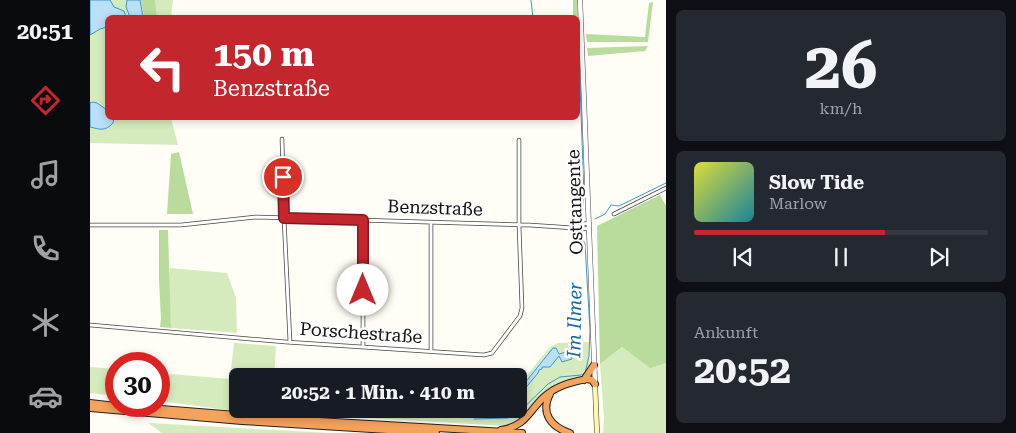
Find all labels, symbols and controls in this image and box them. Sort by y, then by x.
text: 20:51 [17,19,73,44]
text: 26 [805,28,877,104]
text: 150 m [213,34,314,75]
icon: left [130,35,195,100]
text: Benzstraße [213,76,330,101]
icon: directions [28,83,63,118]
text: km/h [820,99,862,118]
street label: Osttangente [562,149,587,255]
pin [262,156,304,198]
icon: music [28,157,63,192]
icon: arrive [269,163,297,191]
text: Slow Tide [769,171,864,194]
text: Marlow [769,194,827,213]
street label: Benzstraße [387,195,483,220]
icon: phone [28,231,63,266]
icon: previous [729,243,757,271]
icon: pause [827,243,855,271]
icon: next [925,243,953,271]
position arrow [336,263,388,315]
water label: Im Ilmer [562,282,587,359]
icon: climate [28,305,63,340]
street label: Porschestraße [299,318,423,347]
text: Ankunft [694,323,758,342]
text: 20:52 [694,348,791,392]
speed limit sign: 30 [105,352,170,417]
icon: car [28,379,63,414]
text: 20:52 · 1 Min. · 410 m [281,381,475,404]

